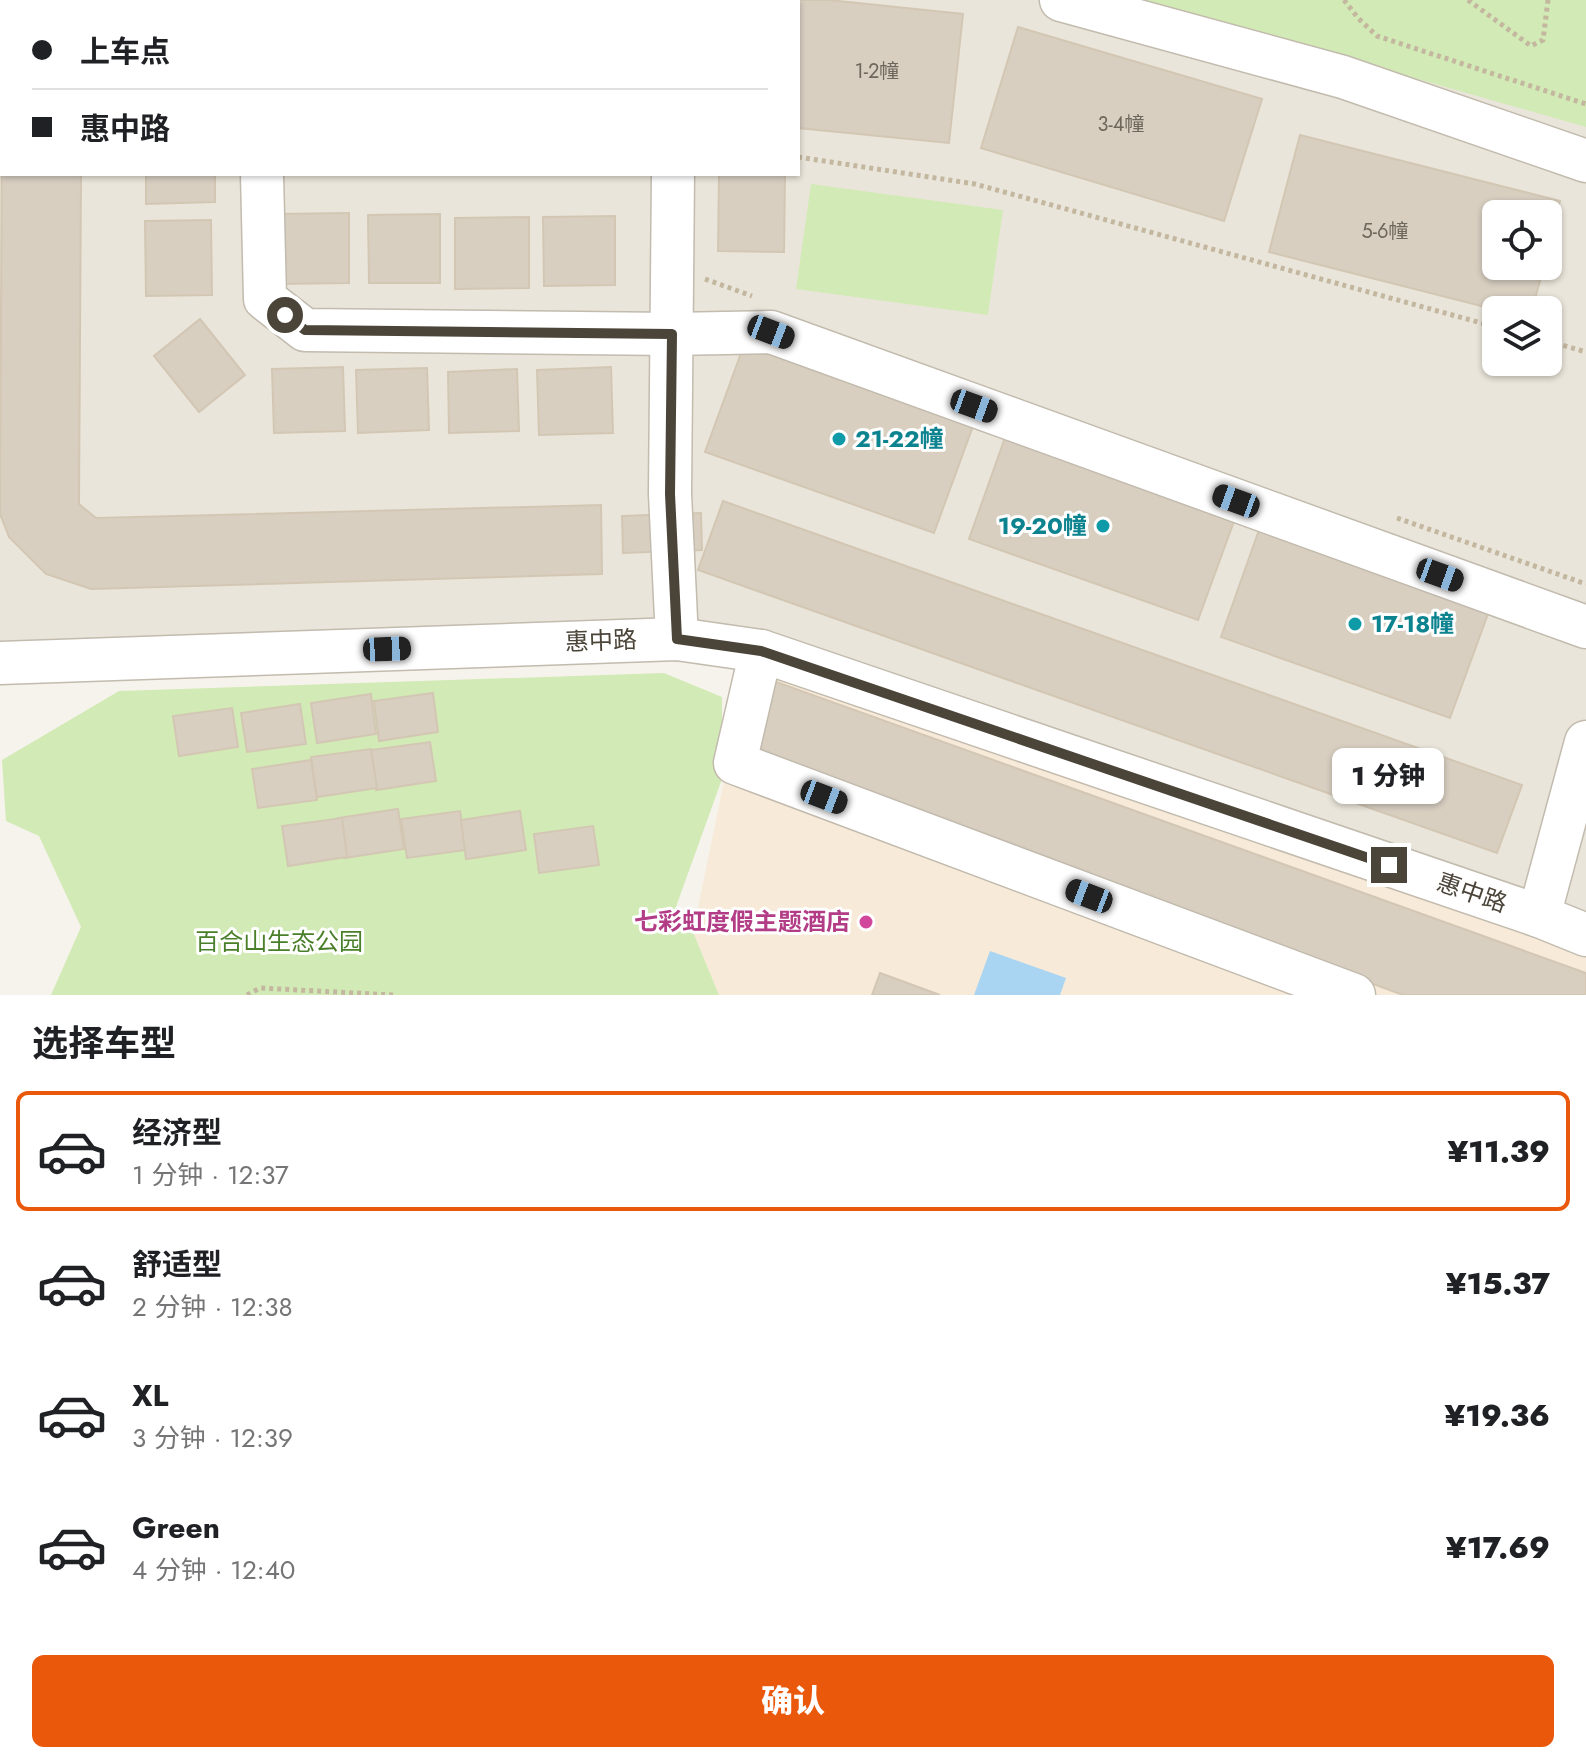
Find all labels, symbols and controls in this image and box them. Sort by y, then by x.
text: 上车点 [80,30,170,73]
house number: 1-2幢 [855,57,899,86]
text: 惠中路 [80,107,170,150]
house number: 3-4幢 [1098,110,1144,139]
map controls [1482,200,1562,376]
button: locate [1482,200,1562,280]
house number: 5-6幢 [1362,217,1409,246]
button: layers [1482,296,1562,376]
route start [267,297,303,333]
car [744,312,798,352]
car [947,387,1001,425]
place label: 21-22幢 [855,421,944,456]
marker: 21-22幢 [830,430,848,448]
car [1209,482,1263,520]
place label: 19-20幢 [998,508,1087,543]
marker: 19-20幢 [1094,517,1112,535]
car [1413,556,1467,594]
place label: 17-18幢 [1371,606,1454,641]
marker: 17-18幢 [1346,615,1364,633]
street label: 惠中路 [564,622,638,659]
car [363,636,411,662]
callout: 1 分钟 [1333,749,1445,805]
text: 1 分钟 [1351,757,1425,795]
car [797,777,851,817]
route end [1371,847,1407,883]
street label: 惠中路 [1432,864,1512,921]
car [1062,876,1116,916]
place label: 七彩虹度假主题酒店 [634,904,850,939]
marker: 七彩虹度假主题酒店 [857,913,875,931]
park label: 百合山生态公园 [195,924,363,959]
text: 选择车型 [32,1017,176,1069]
text: 经济型 [132,1111,222,1154]
icon: car [36,1115,108,1187]
text: ¥11.39 [1447,1130,1550,1173]
text: 1 分钟 · 12:37 [132,1156,289,1194]
text: 舒适型 [132,1243,222,1286]
icon: car [36,1247,108,1319]
text: ¥15.37 [1446,1262,1550,1305]
text: 2 分钟 · 12:38 [132,1288,293,1326]
text: XL [132,1374,168,1417]
icon: car [36,1379,108,1451]
text: ¥19.36 [1444,1394,1550,1437]
text: 3 分钟 · 12:39 [132,1419,293,1457]
text: Green [132,1506,220,1549]
icon: car [36,1511,108,1583]
text: ¥17.69 [1446,1526,1550,1569]
text: 4 分钟 · 12:40 [132,1551,295,1589]
button: 确认 [32,1655,1554,1747]

